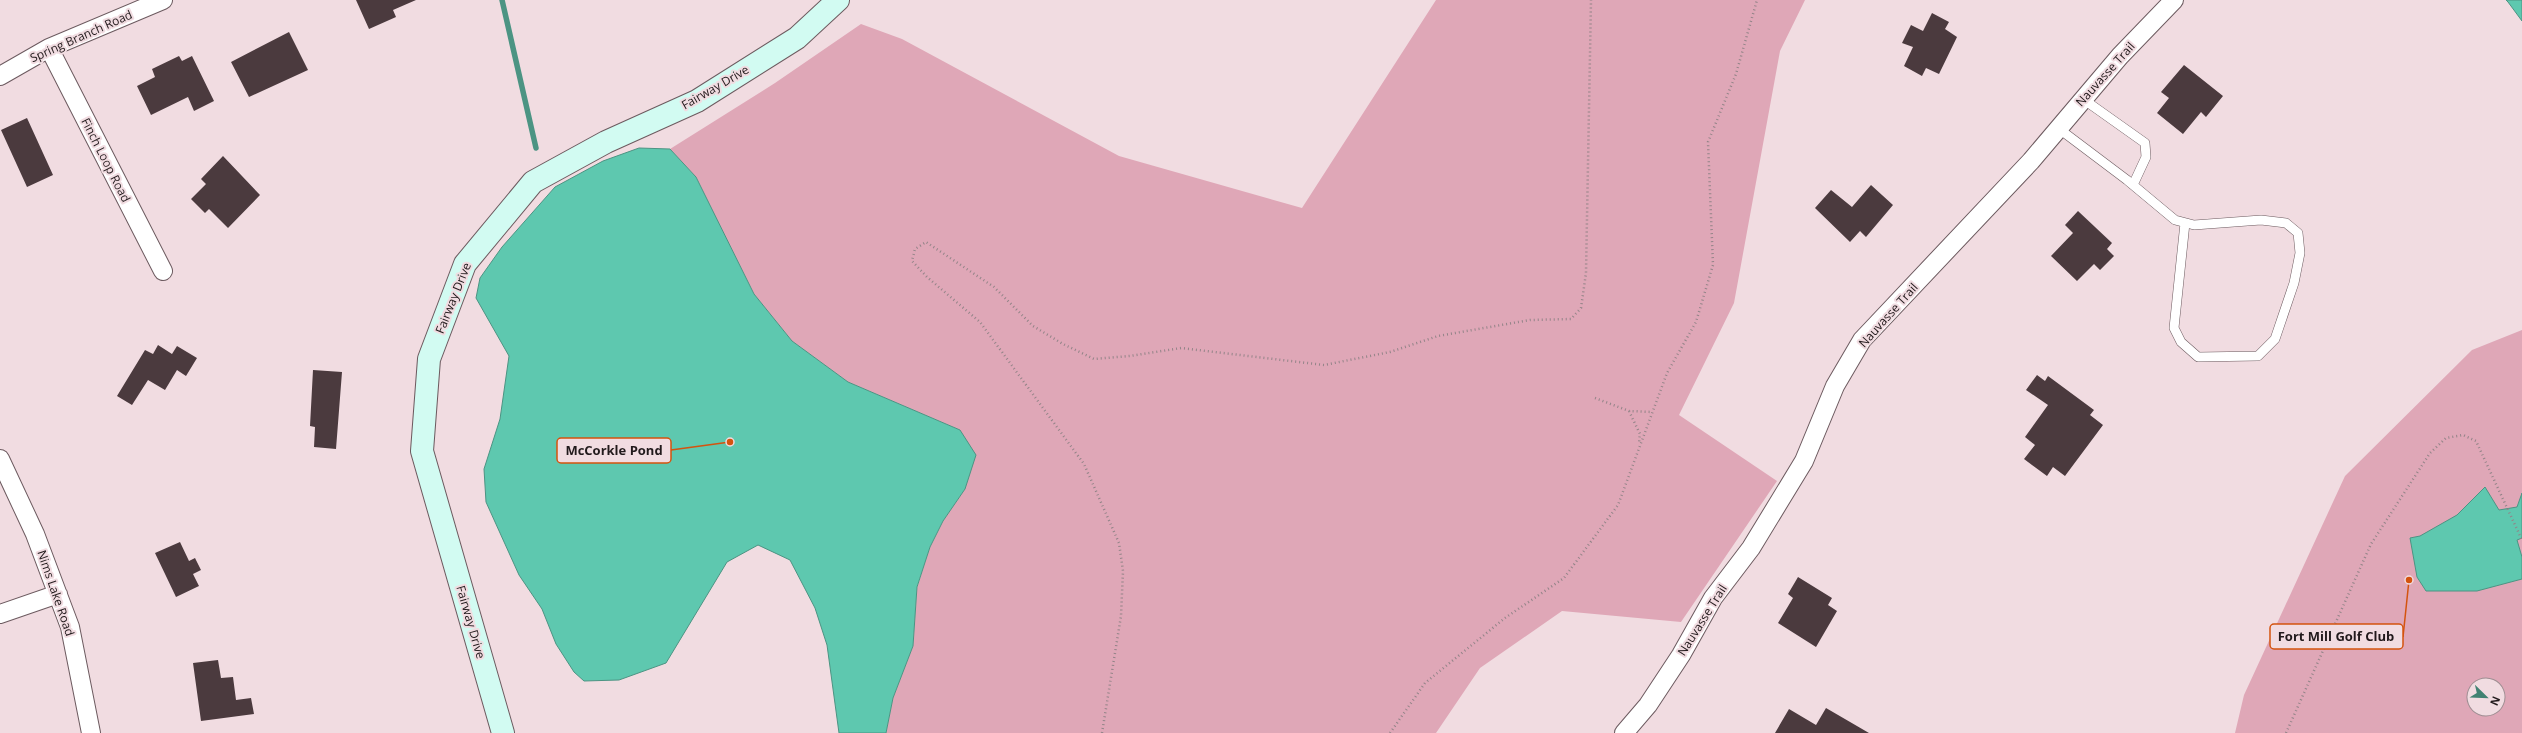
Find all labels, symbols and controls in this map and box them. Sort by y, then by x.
street label: Spring Branch Road [27,6,135,66]
street label: Nauvasse Trail [2071,38,2139,110]
street label: Fairway Drive [678,61,752,113]
street label: Finch Loop Road [77,115,135,205]
street label: Fairway Drive [431,260,475,336]
street label: Nauvasse Trail [1854,279,1922,351]
callout: McCorkle Pond [557,438,671,463]
text: McCorkle Pond [565,441,663,459]
street label: Nims Lake Road [33,548,79,638]
street label: Nauvasse Trail [1673,581,1731,659]
street label: Fairway Drive [452,583,490,661]
callout: Fort Mill Golf Club [2270,624,2403,649]
text: Fort Mill Golf Club [2278,627,2394,645]
north arrow [2466,677,2506,717]
text: N [2487,694,2504,708]

